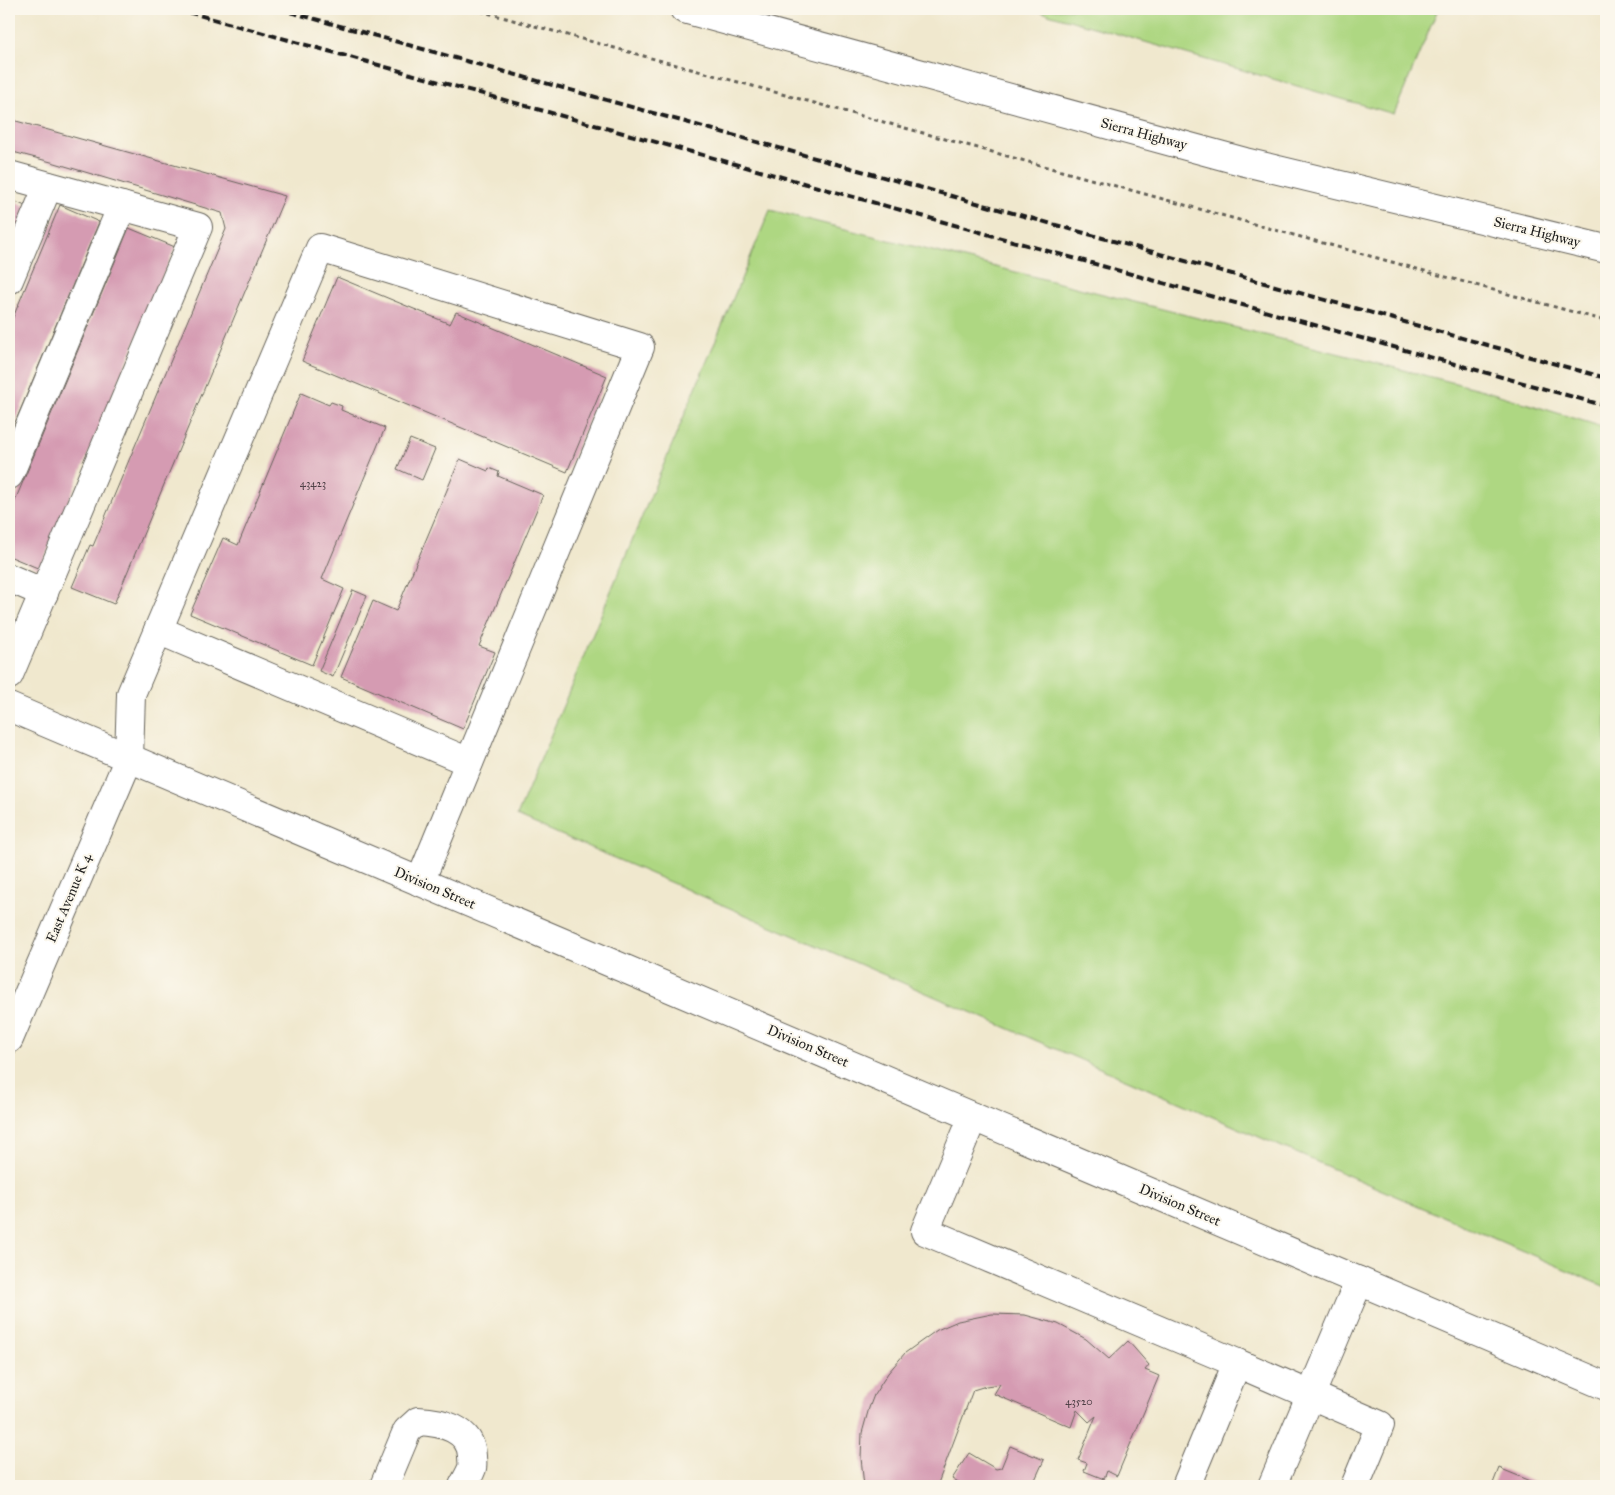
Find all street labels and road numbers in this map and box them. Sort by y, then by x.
street label: Sierra Highway [1099,114,1189,154]
street label: Sierra Highway [1492,213,1582,251]
street label: East Avenue K 4 [43,850,96,945]
street label: Division Street [392,863,478,913]
street label: Division Street [765,1021,851,1071]
street label: Division Street [1137,1180,1223,1230]

